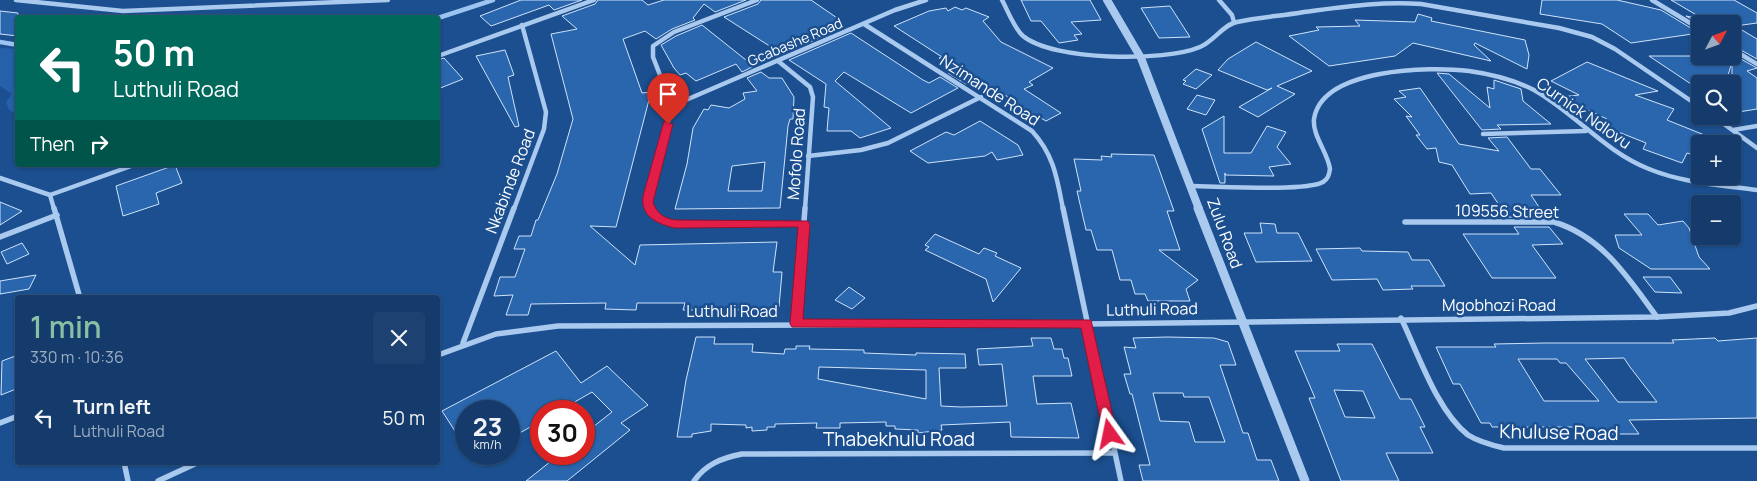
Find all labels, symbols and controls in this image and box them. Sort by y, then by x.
street label: Gcabashe Road [744,13,845,70]
north arrow [1691,15,1741,65]
map controls [1691,15,1741,245]
text: 50 m [113,29,195,77]
icon: left [30,35,95,100]
street label: Nzimande Road [936,49,1044,131]
street label: Curnick Ndlovu [1532,72,1636,154]
pin [647,73,689,124]
text: Luthuli Road [113,74,239,104]
button: search [1691,75,1741,125]
icon: arrive [654,80,682,108]
street label: Mofolo Road [782,107,810,201]
street label: Nkabinde Road [480,126,540,236]
icon: right [85,130,113,158]
text: Then [30,131,75,157]
button: + [1691,135,1741,185]
street label: Zulu Road [1202,195,1248,271]
button: − [1691,195,1741,245]
street label: 109556 Street [1455,199,1559,223]
street label: Mgobhozi Road [1442,294,1556,316]
street label: Luthuli Road [1106,297,1198,321]
street label: Luthuli Road [686,300,778,322]
text: 1 min [30,306,102,347]
button: close [373,312,425,364]
text: 330 m · 10:36 [30,346,124,368]
text: Turn left [73,394,151,420]
speed limit sign: 30 [530,400,595,465]
icon: left [30,404,58,432]
text: 50 m [383,405,425,431]
position arrow [1083,407,1135,459]
text: 23 [473,409,502,444]
street label: Khuluse Road [1499,418,1619,446]
text: Luthuli Road [73,420,165,442]
street label: Thabekhulu Road [823,426,975,452]
text: km/h [474,436,501,453]

